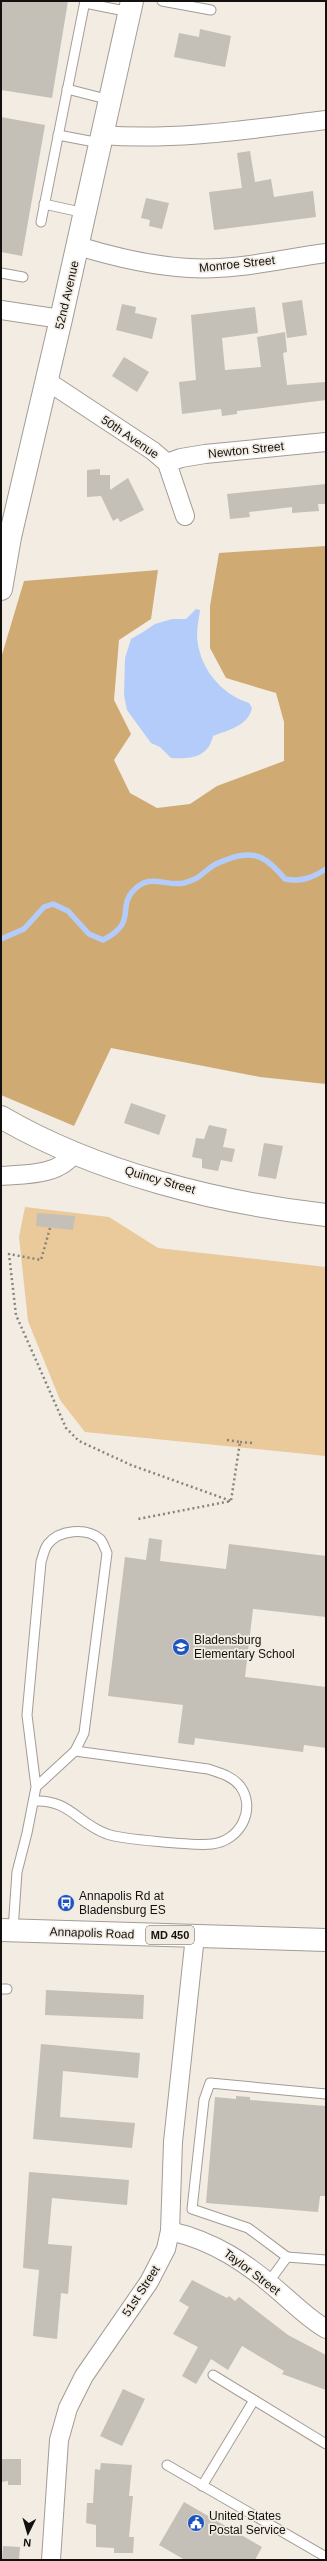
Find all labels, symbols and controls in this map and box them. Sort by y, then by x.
street label: Monroe Street [198,253,276,275]
street label: 52nd Avenue [52,259,82,331]
street label: 50th Avenue [99,413,162,462]
street label: Newton Street [207,439,285,461]
street label: Quincy Street [123,1163,198,1197]
place label: Bladensburg Elementary School [194,1633,295,1661]
school or university icon: Bladensburg Elementary School [171,1637,191,1657]
place label: Annapolis Rd at Bladensburg ES [79,1889,166,1917]
bus stop icon: Annapolis Rd at Bladensburg ES [56,1893,76,1913]
street label: Annapolis Road [49,1925,135,1941]
road number: MD 450 [146,1926,194,1944]
street label: Taylor Street [221,2246,284,2298]
street label: 51st Street [119,2262,163,2319]
place label: United States Postal Service [209,2509,286,2537]
north arrow [8,2513,48,2553]
public building icon: United States Postal Service [186,2513,206,2533]
text: N [23,2537,32,2549]

